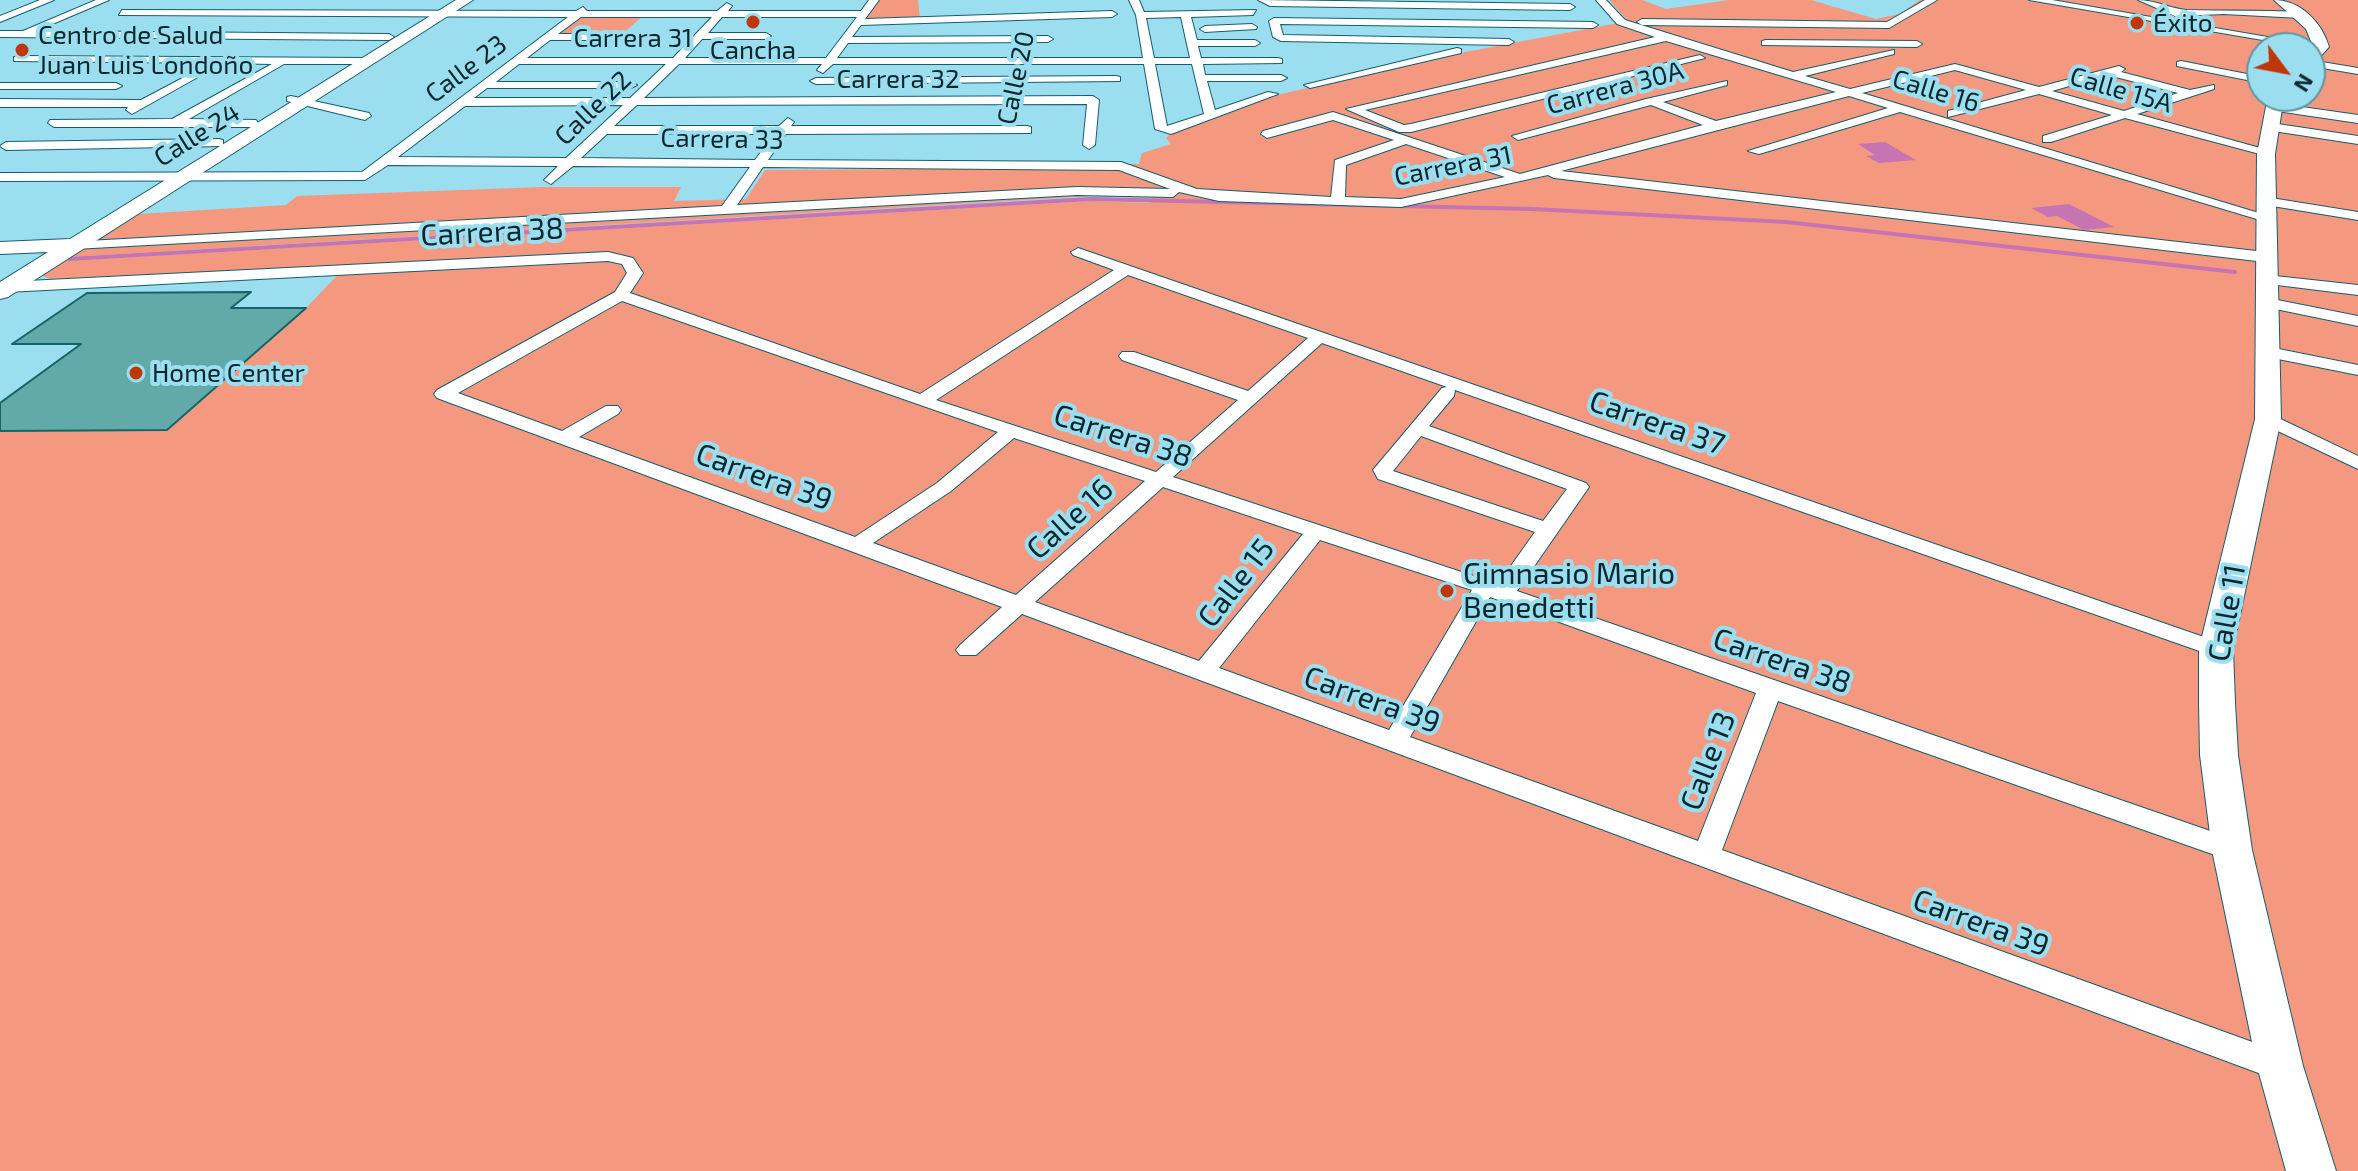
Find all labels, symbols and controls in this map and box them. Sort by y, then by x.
place label: Éxito [2153,7,2212,39]
marker: Cancha [744,13,762,31]
marker: Éxito [2128,14,2146,32]
place label: Centro de Salud Juan Luis Londoño [38,19,253,80]
street label: Carrera 31 [574,22,692,54]
street label: Calle 23 [419,28,513,110]
street label: Calle 20 [991,28,1041,128]
north arrow [2246,32,2326,112]
place label: Cancha [710,34,796,66]
marker: Centro de Salud Juan Luis Londoño [13,41,31,59]
street label: Carrera 30A [1543,55,1687,121]
street label: Calle 15A [2066,61,2176,119]
street label: Carrera 32 [836,63,960,95]
street label: Calle 16 [1889,63,1983,119]
street label: Calle 22 [549,64,637,152]
text: N [2289,70,2320,97]
street label: Calle 24 [148,97,246,173]
street label: Carrera 33 [660,122,784,156]
street label: Carrera 31 [1392,139,1514,193]
street label: Carrera 38 [419,210,565,254]
place label: Home Center [152,357,305,389]
marker: Home Center [127,364,145,382]
street label: Carrera 37 [1585,383,1729,463]
street label: Carrera 38 [1049,397,1197,475]
street label: Carrera 39 [691,436,837,518]
street label: Calle 16 [1020,471,1120,567]
street label: Calle 15 [1190,532,1282,634]
place label: Gimnasio Mario Benedetti [1463,556,1675,626]
street label: Calle 11 [2201,562,2253,664]
marker: Gimnasio Mario Benedetti [1438,582,1456,600]
street label: Carrera 38 [1708,621,1856,701]
street label: Carrera 39 [1299,659,1445,741]
street label: Calle 13 [1673,707,1743,815]
street label: Carrera 39 [1908,882,2054,964]

